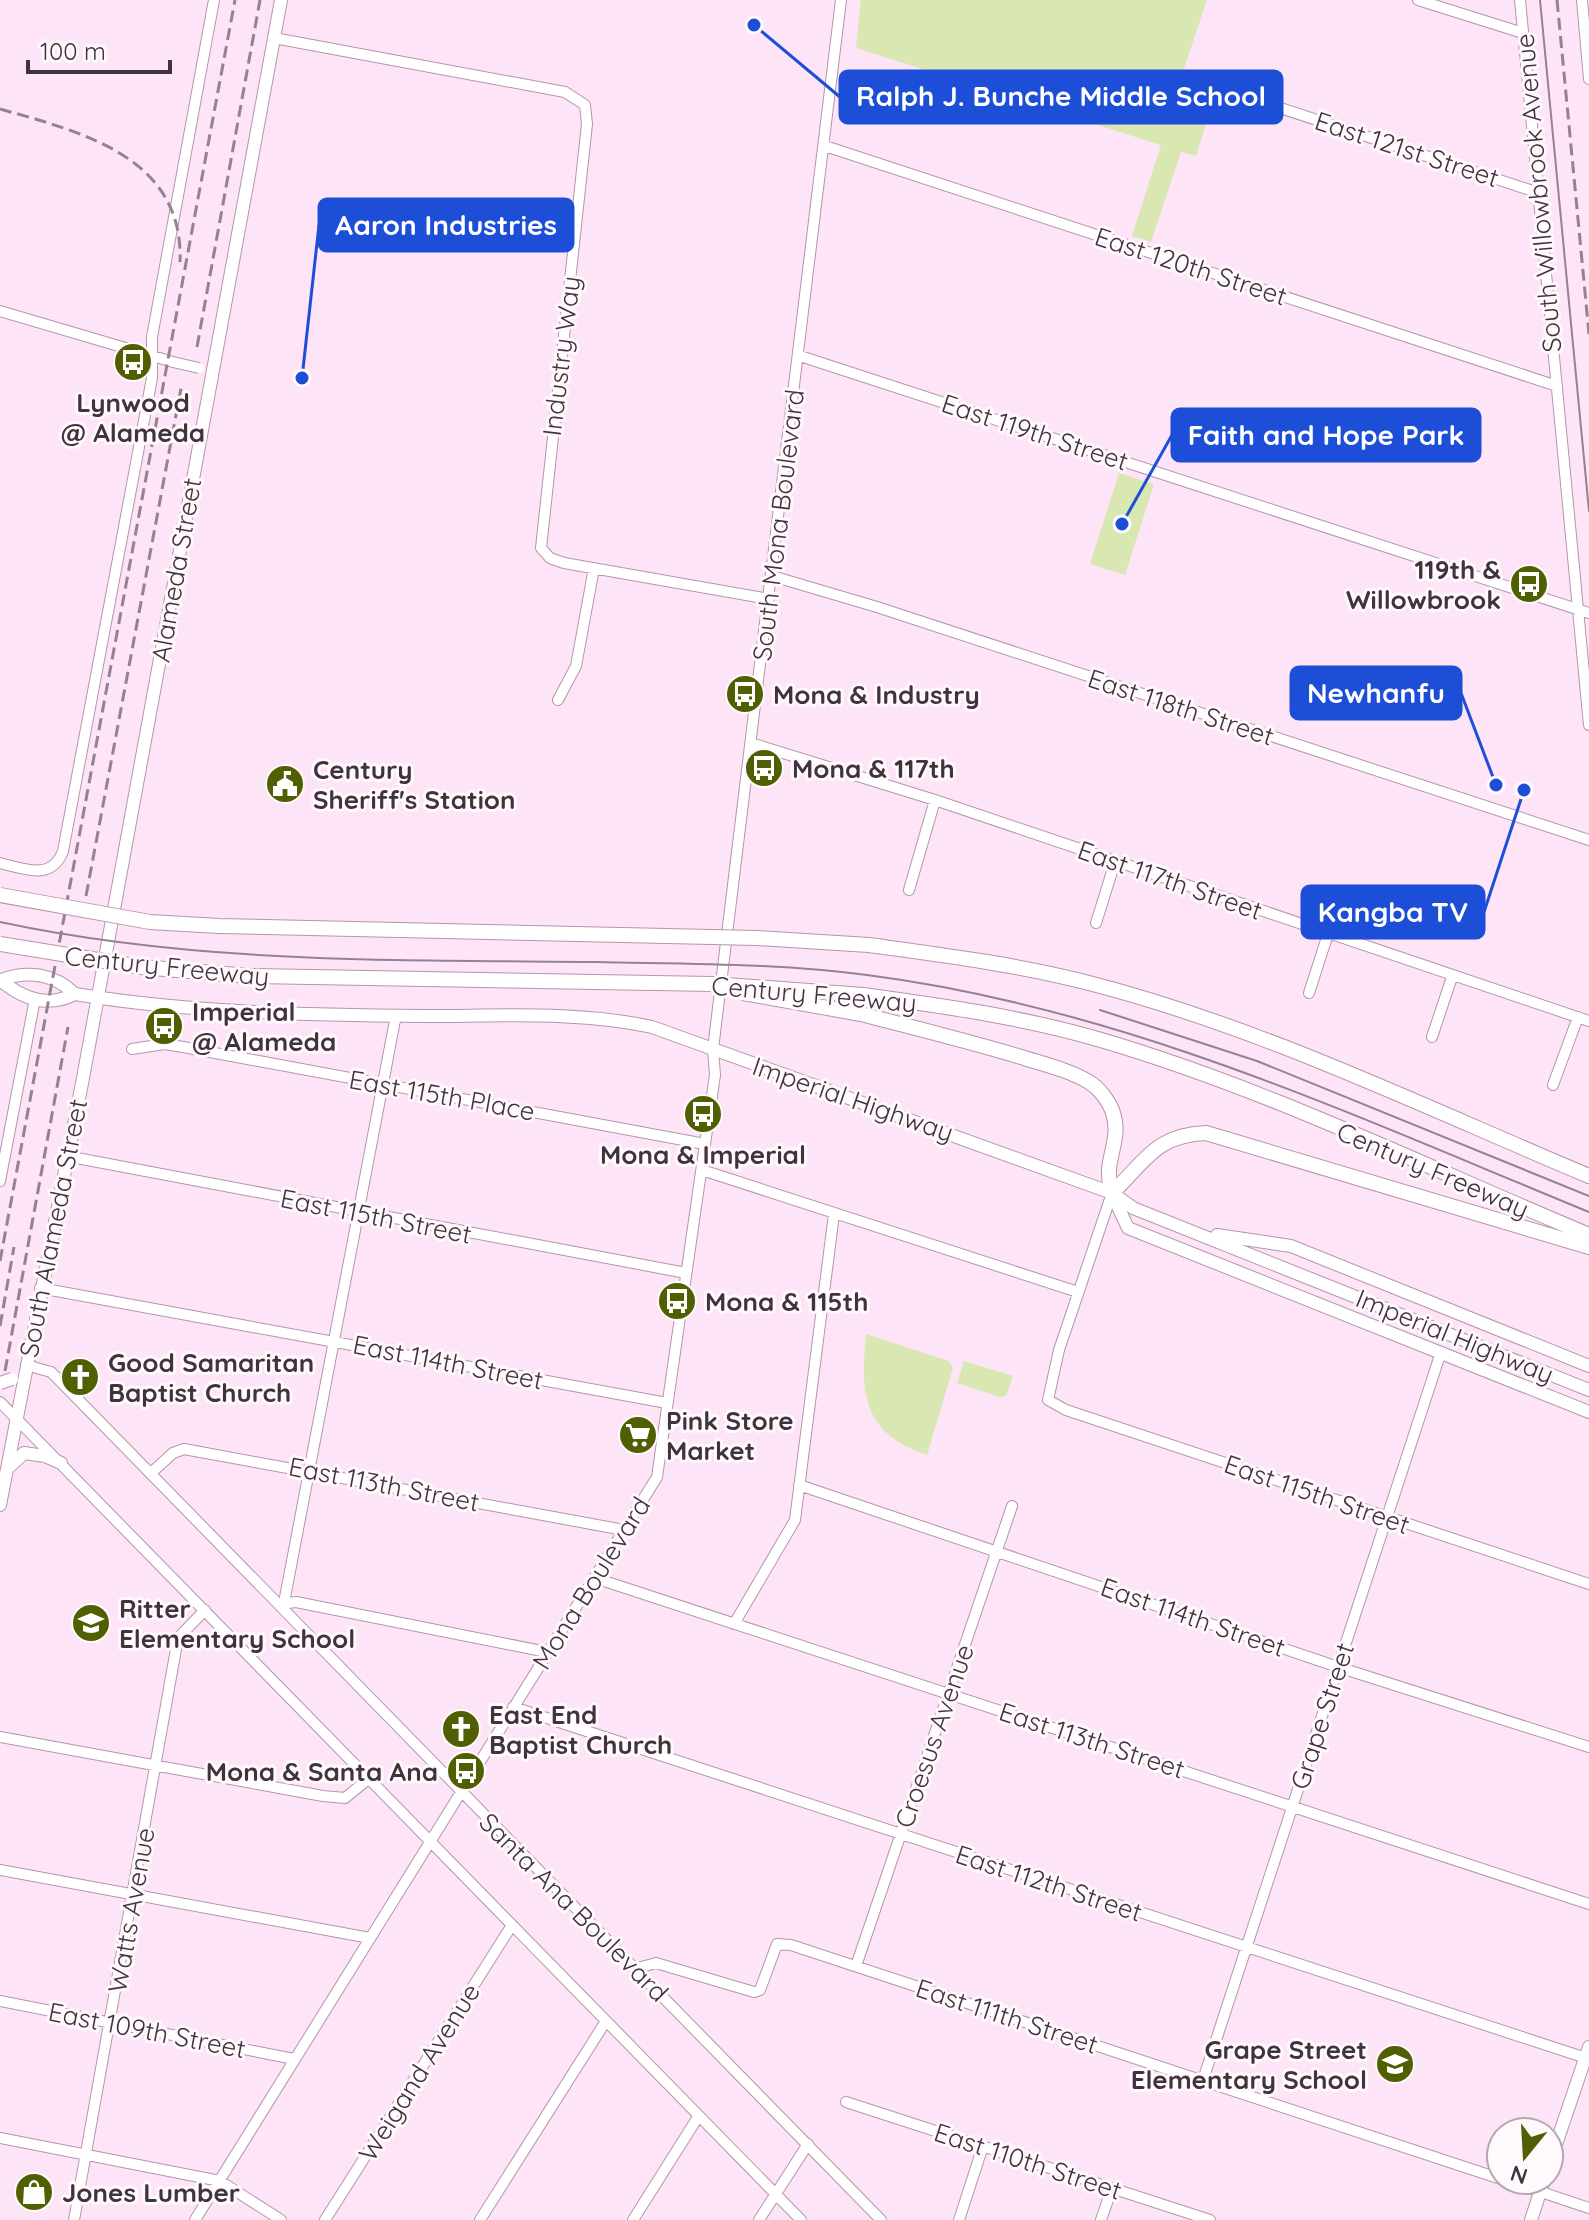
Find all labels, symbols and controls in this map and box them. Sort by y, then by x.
scale bar [28,24,170,74]
street label: South Willowbrook Avenue [1508,32,1568,354]
text: 100 m [40,36,106,66]
callout: Ralph J. Bunche Middle School [840,71,1282,123]
text: Ralph J. Bunche Middle School [856,78,1266,113]
street label: East 121st Street [1311,104,1503,194]
callout: Aaron Industries [319,199,573,251]
text: Aaron Industries [335,207,557,242]
street label: East 120th Street [1091,219,1291,313]
street label: Industry Way [535,274,587,438]
bus stop icon: Lynwood @ Alameda [112,341,154,383]
place label: Lynwood @ Alameda [61,386,205,449]
street label: East 119th Street [938,386,1132,478]
street label: South Mona Boulevard [745,387,811,663]
callout: Faith and Hope Park [1172,409,1480,461]
text: Faith and Hope Park [1188,417,1464,452]
street label: Alameda Street [144,475,208,665]
place label: 119th & Willowbrook [1346,553,1501,616]
bus stop icon: 119th & Willowbrook [1508,563,1550,605]
street label: East 118th Street [1084,661,1278,753]
callout: Newhanfu [1291,667,1461,719]
bus stop icon: Mona & Industry [724,673,766,715]
text: Newhanfu [1307,675,1445,710]
place label: Mona & Industry [773,678,980,711]
bus stop icon: Mona & 117th [743,747,785,789]
place label: Mona & 117th [792,752,955,785]
place label: Century Sheriff's Station [313,753,516,816]
public building icon: Century Sheriff's Station [264,763,306,805]
street label: East 117th Street [1073,833,1267,927]
callout: Kangba TV [1302,886,1484,938]
text: Kangba TV [1318,894,1468,929]
street label: Century Freeway [63,939,271,993]
street label: Century Freeway [710,969,918,1019]
place label: Imperial @ Alameda [192,995,336,1058]
bus stop icon: Imperial @ Alameda [143,1005,185,1047]
street label: Imperial Highway [748,1049,958,1149]
street label: East 115th Place [347,1062,537,1128]
bus stop icon: Mona & Imperial [682,1093,724,1135]
street label: South Alameda Street [12,1096,94,1360]
street label: Century Freeway [1332,1115,1534,1225]
place label: Mona & Imperial [600,1138,806,1171]
street label: East 115th Street [278,1181,474,1251]
bus stop icon: Mona & 115th [656,1280,698,1322]
street label: Imperial Highway [1351,1281,1559,1391]
place label: Mona & 115th [705,1285,868,1318]
street label: East 114th Street [350,1327,546,1397]
place label: Good Samaritan Baptist Church [108,1346,314,1409]
church icon: Good Samaritan Baptist Church [59,1356,101,1398]
place label: Pink Store Market [666,1404,794,1467]
supermarket icon: Pink Store Market [617,1414,659,1456]
street label: East 115th Street [1220,1447,1414,1541]
street label: East 113th Street [286,1449,482,1519]
street label: Mona Boulevard [525,1491,657,1675]
street label: East 114th Street [1096,1570,1290,1664]
place label: Ritter Elementary School [119,1592,355,1655]
school or university icon: Ritter Elementary School [70,1602,112,1644]
street label: Grape Street [1283,1639,1361,1793]
street label: Croesus Avenue [887,1640,981,1832]
street label: East 113th Street [995,1694,1189,1786]
place label: East End Baptist Church [489,1698,672,1761]
church icon: East End Baptist Church [440,1708,482,1750]
bus stop icon: Mona & Santa Ana [445,1750,487,1792]
place label: Mona & Santa Ana [206,1755,438,1788]
street label: Santa Ana Boulevard [472,1805,676,2009]
street label: Watts Avenue [100,1825,162,1995]
street label: East 112th Street [952,1837,1146,1929]
street label: East 111th Street [912,1971,1102,2061]
street label: Weigand Avenue [351,1977,487,2167]
street label: East 109th Street [46,1995,248,2065]
place label: Grape Street Elementary School [1131,2033,1367,2096]
school or university icon: Grape Street Elementary School [1374,2043,1416,2085]
street label: East 110th Street [930,2115,1126,2207]
north arrow [1485,2116,1565,2196]
text: N [1507,2159,1531,2191]
shop icon: Jones Lumber [13,2171,55,2213]
place label: Jones Lumber [62,2176,240,2209]

